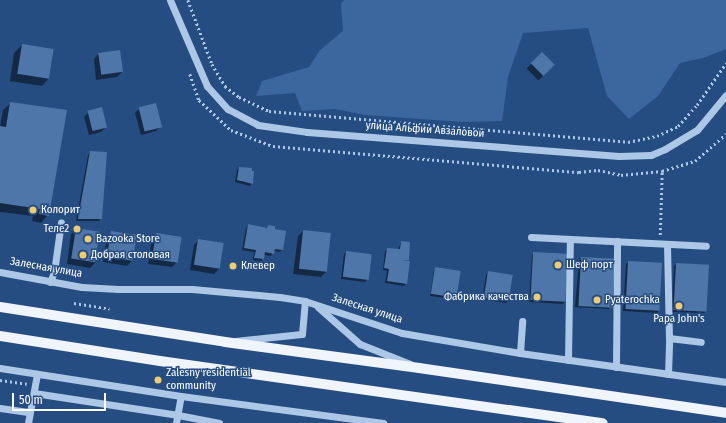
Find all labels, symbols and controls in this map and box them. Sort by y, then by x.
street label: улица Альфии Авзаловой [365,119,485,141]
place label: Колорит [41,203,80,217]
marker: Колорит [28,205,38,215]
place label: Теле2 [43,222,69,236]
marker: Теле2 [72,224,82,234]
place label: Bazooka Store [96,232,160,246]
marker: Bazooka Store [83,234,93,244]
place label: Добрая столовая [91,248,170,262]
marker: Добрая столовая [78,250,88,260]
street label: Залесная улица [9,255,83,281]
place label: Шеф порт [566,258,613,272]
place label: Клевер [241,259,275,273]
marker: Шеф порт [553,260,563,270]
marker: Клевер [228,261,238,271]
place label: Фабрика качества [444,290,529,304]
street label: Залесная улица [330,291,404,327]
marker: Фабрика качества [532,292,542,302]
place label: Pyaterochka [605,293,660,307]
marker: Pyaterochka [592,295,602,305]
marker: Papa John's [674,301,684,311]
place label: Papa John's [653,312,705,326]
place label: Zalesny residential community [166,367,251,393]
marker: Zalesny residential community [153,375,163,385]
scale bar [14,385,108,411]
text: 50 m [19,393,43,407]

